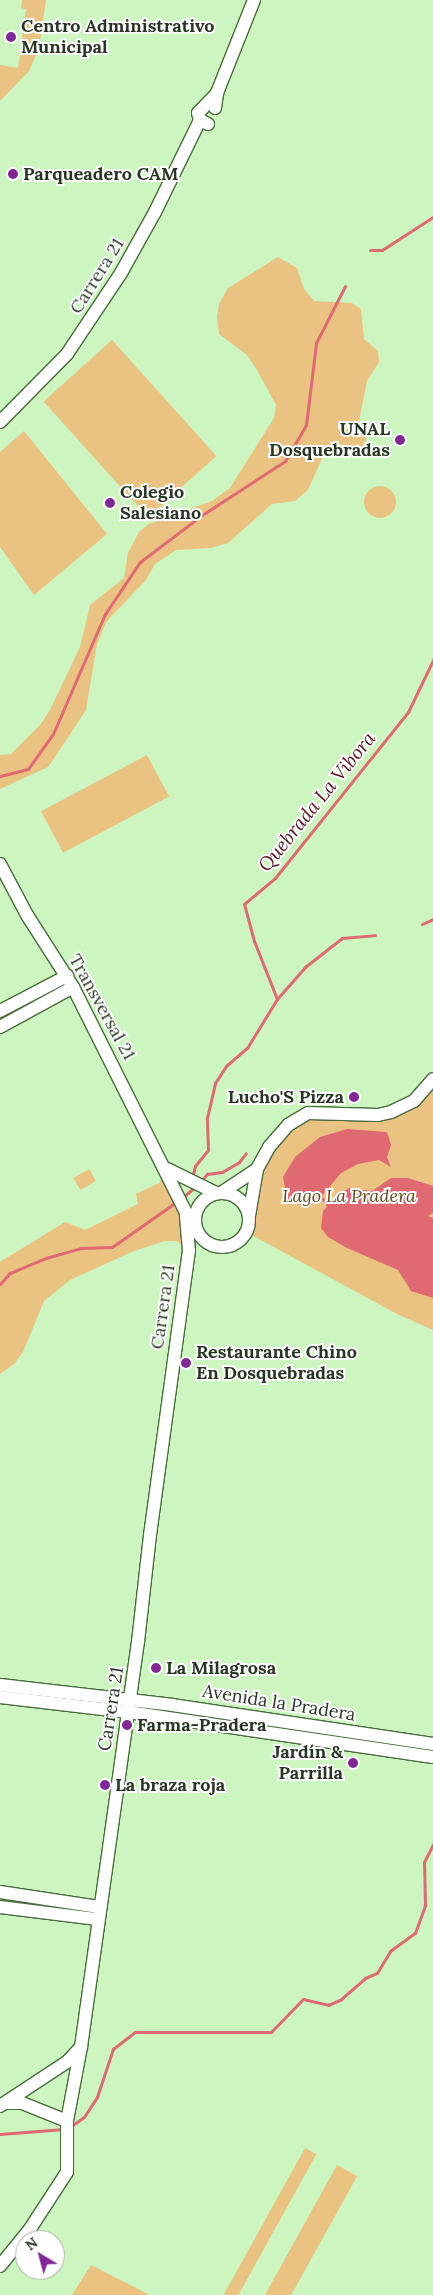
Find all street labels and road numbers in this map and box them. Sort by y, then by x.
street label: Carrera 21 [65,234,129,318]
street label: Transversal 21 [64,950,140,1064]
street label: Carrera 21 [146,1263,180,1351]
street label: Carrera 21 [94,1665,128,1753]
street label: Avenida la Pradera [201,1680,357,1726]

